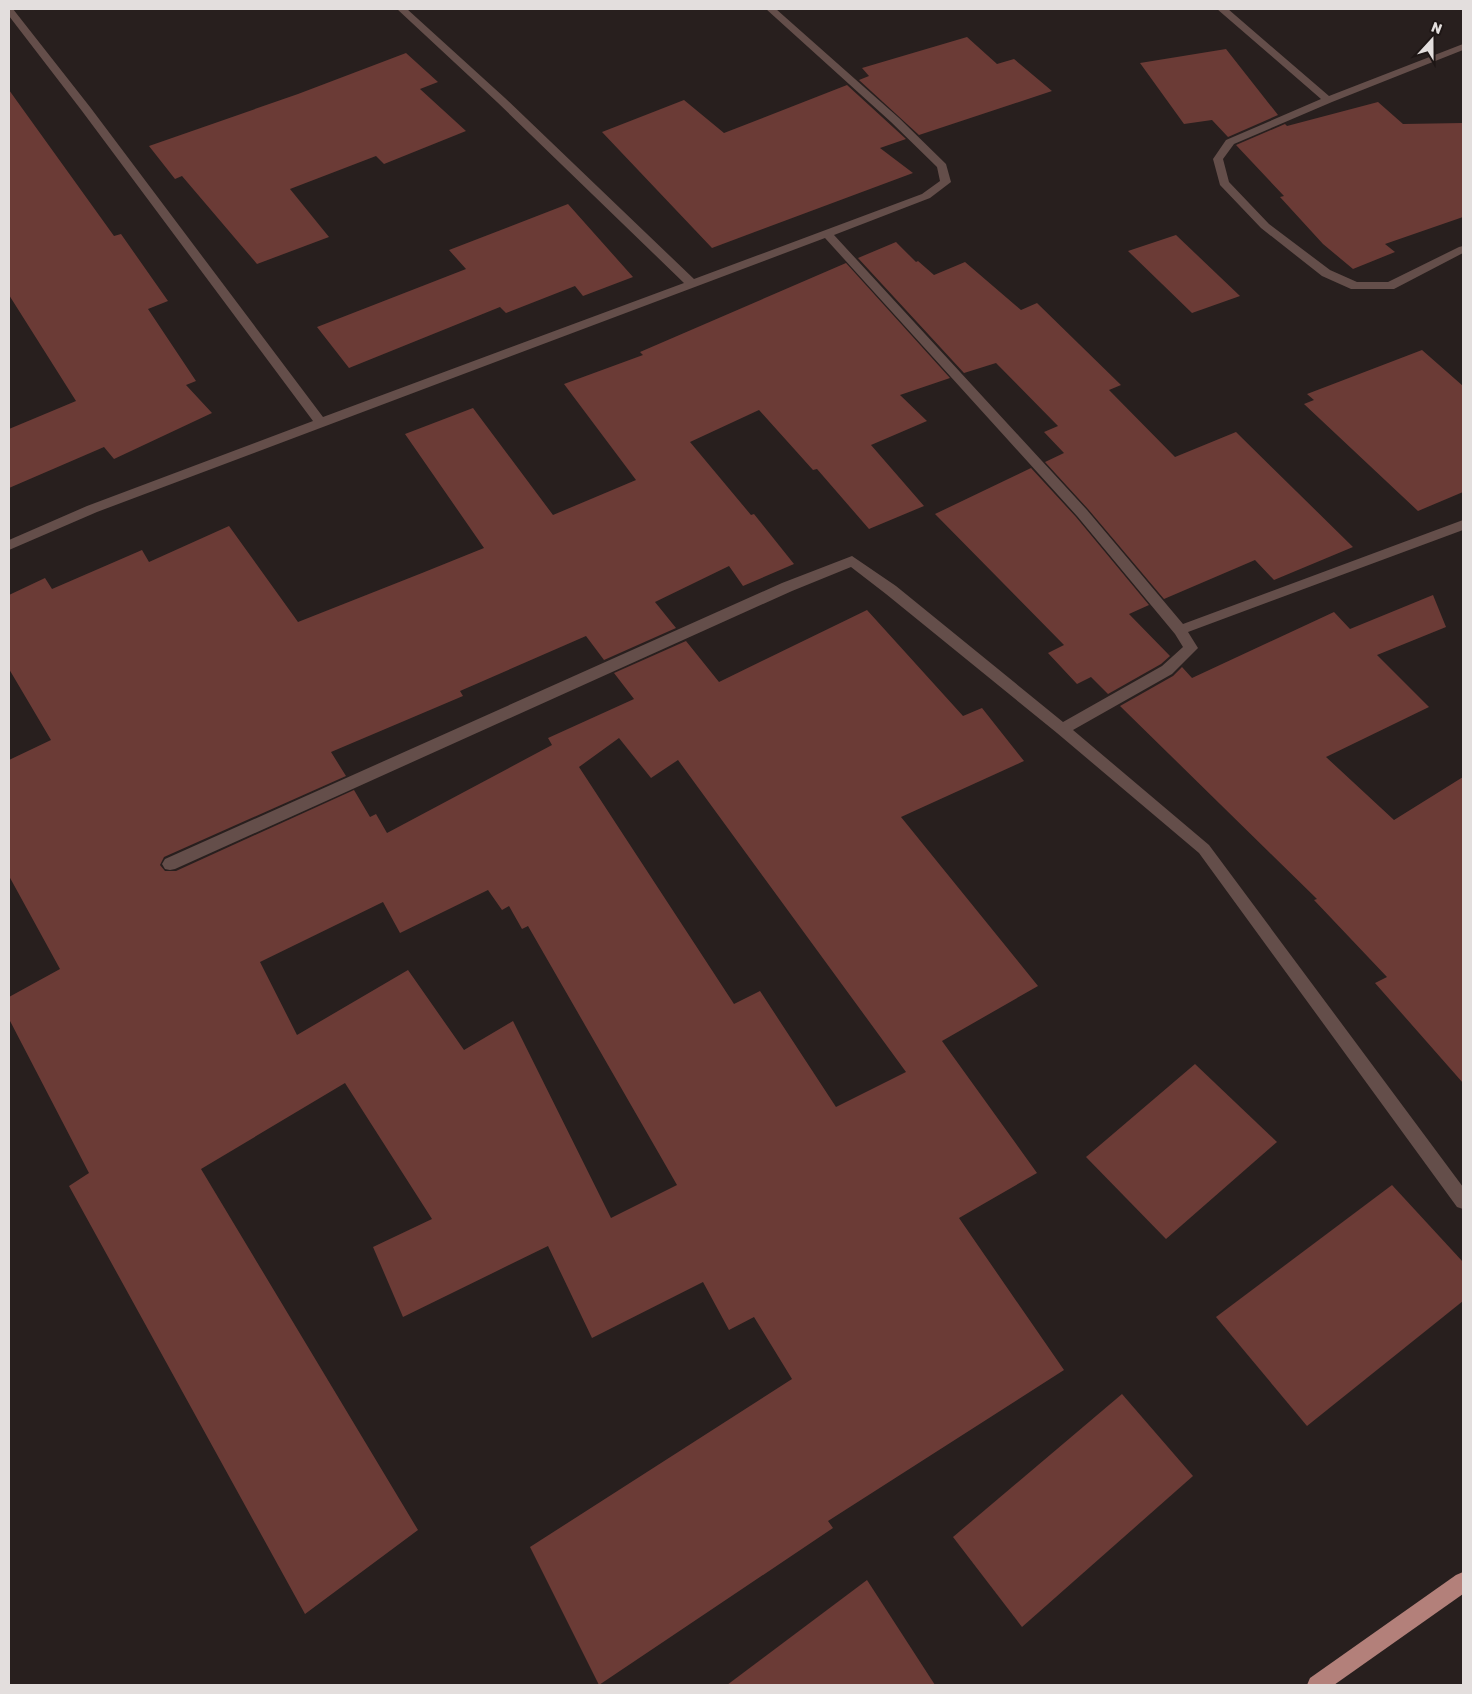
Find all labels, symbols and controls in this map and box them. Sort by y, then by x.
north arrow [1407,15,1457,65]
text: N [1429,19,1444,38]

